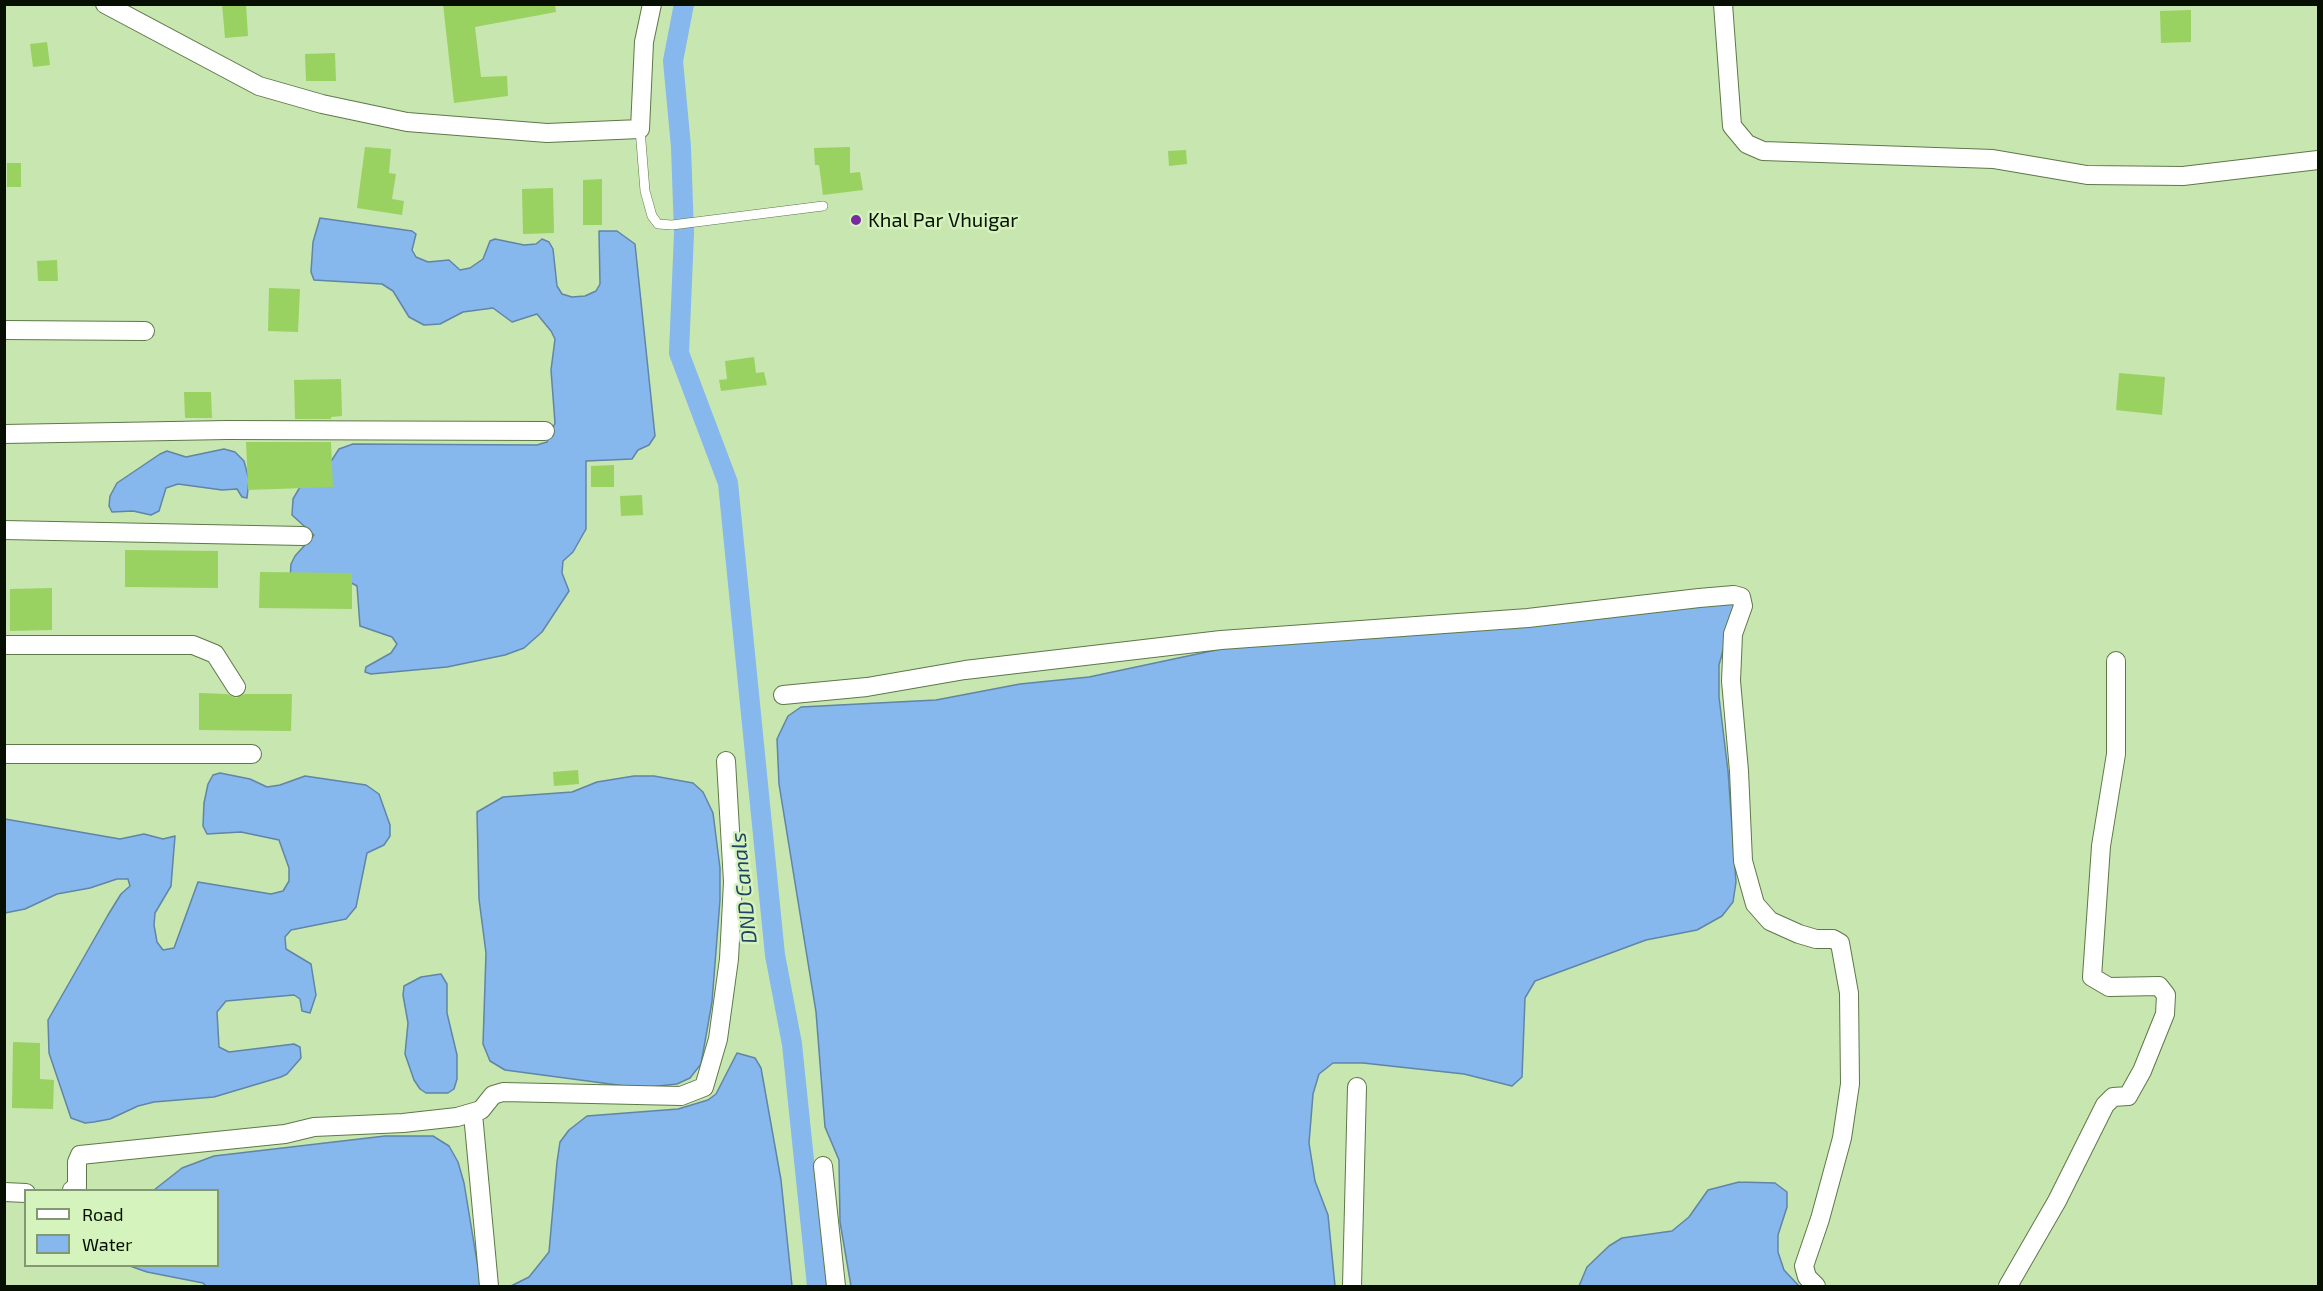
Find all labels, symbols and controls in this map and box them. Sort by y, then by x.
place label: Khal Par Vhuigar [868,208,1018,232]
marker: Khal Par Vhuigar [849,213,863,227]
water label: DND Canals [726,831,762,945]
legend [24,1189,219,1267]
text: Road [82,1203,123,1225]
text: Water [82,1233,132,1255]

